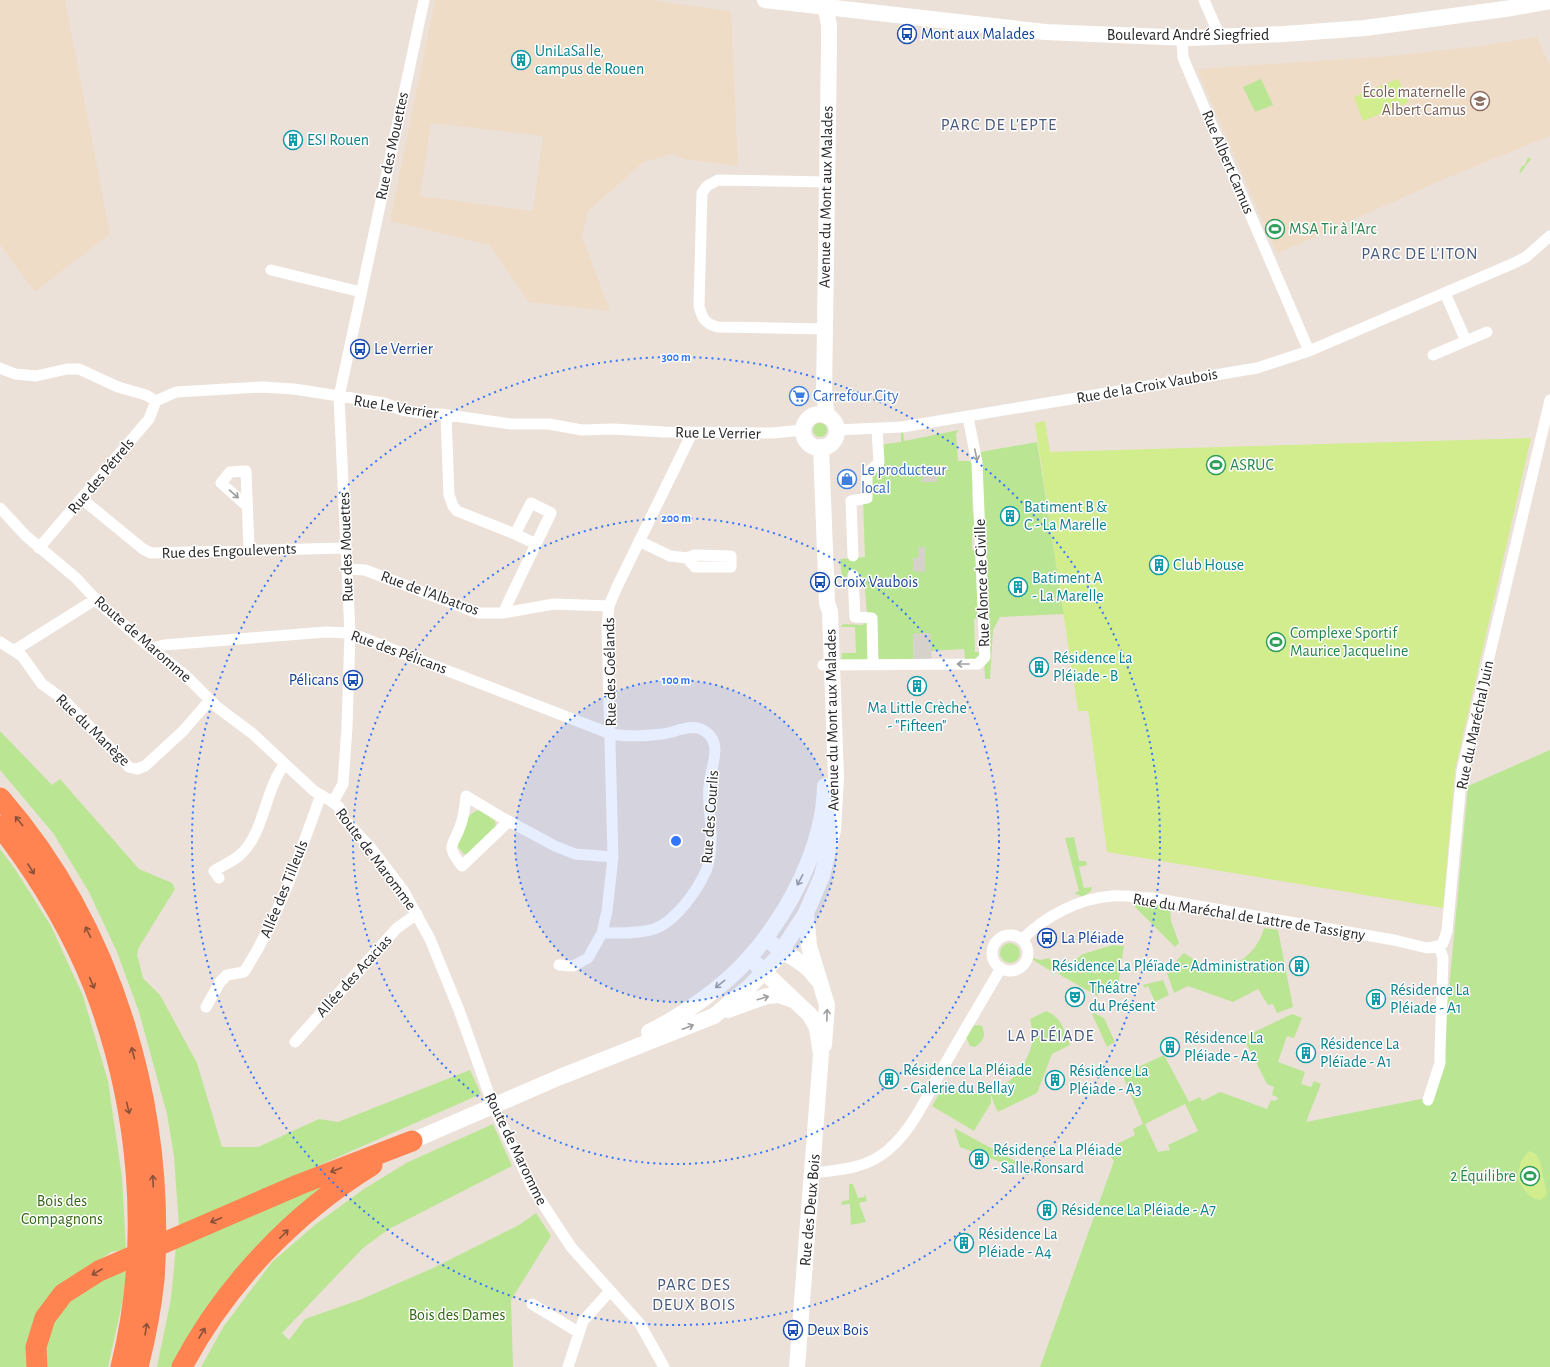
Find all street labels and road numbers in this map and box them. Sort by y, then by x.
street label: Boulevard André Siegfried [1107,27,1269,43]
street label: Rue des Mouettes [373,91,411,201]
street label: Avenue du Mont aux Malades [816,106,836,288]
street label: Rue Albert Camus [1199,108,1257,216]
street label: Rue de la Croix Vaubois [1075,366,1219,406]
street label: Rue Le Verrier [352,392,440,422]
street label: Rue Le Verrier [675,424,762,442]
street label: Rue des Pétrels [65,435,137,517]
street label: Rue des Mouettes [336,492,356,602]
street label: Rue Alonce de Civille [972,519,992,647]
street label: Rue des Engoulevents [161,541,297,561]
street label: Rue de l'Albatros [379,568,481,618]
street label: Route de Maromme [91,593,195,685]
street label: Rue des Goélands [601,617,619,727]
street label: Rue des Pélicans [349,627,449,677]
street label: Avenue du Mont aux Malades [822,629,842,811]
street label: Rue du Maréchal Juin [1453,659,1497,791]
street label: Rue du Manège [53,691,133,769]
street label: Rue des Courlis [699,770,721,864]
street label: Route de Maromme [333,805,419,913]
street label: Allée des Tilleuls [257,838,311,940]
street label: Rue du Maréchal de Lattre de Tassigny [1132,891,1366,944]
street label: Allée des Acacias [313,932,395,1020]
street label: Route de Maromme [482,1090,550,1208]
street label: Rue des Deux Bois [797,1153,823,1267]

